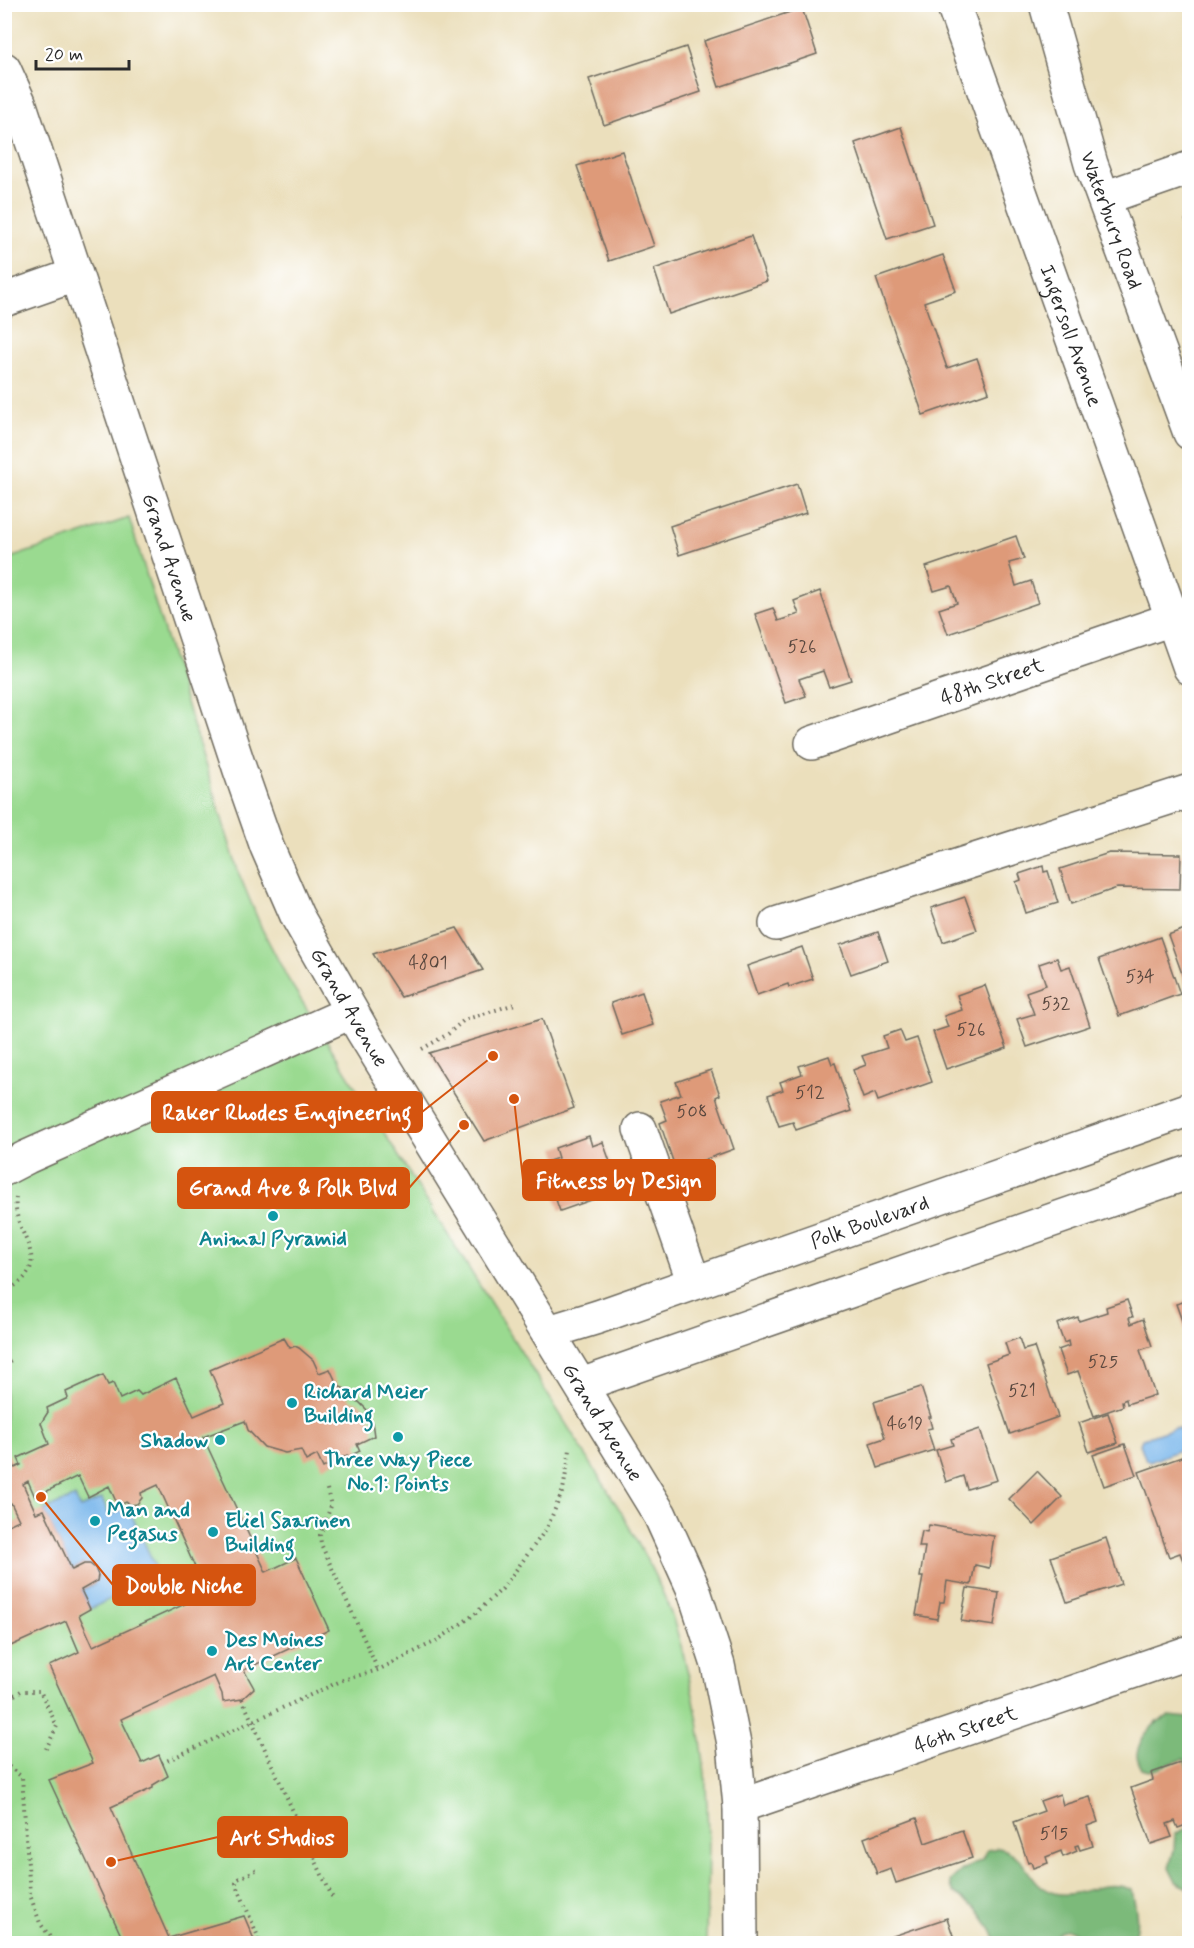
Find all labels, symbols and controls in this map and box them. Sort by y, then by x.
scale bar [36,33,129,71]
text: 20 m [45,43,83,67]
street label: Waterbury Road [1073,148,1149,293]
street label: Ingersoll Avenue [1032,261,1109,411]
street label: Grand Avenue [134,490,203,626]
house number: 526 [788,635,816,659]
street label: 48th Street [937,651,1048,713]
street label: Grand Avenue [303,943,395,1073]
house number: 4801 [408,951,448,975]
house number: 534 [1125,965,1155,989]
house number: 532 [1041,992,1071,1016]
house number: 526 [957,1018,985,1042]
house number: 512 [795,1081,825,1105]
callout: Raker Rhodes Engineering [152,1092,422,1132]
text: Raker Rhodes Engineering [162,1100,412,1132]
house number: 508 [677,1100,707,1124]
callout: Fitness by Design [523,1160,715,1200]
callout: Grand Ave & Polk Blvd [178,1168,409,1208]
text: Fitness by Design [536,1168,702,1197]
text: Grand Ave & Polk Blvd [189,1175,397,1203]
street label: Polk Boulevard [807,1189,933,1256]
marker: Animal Pyramid [266,1209,280,1223]
place label: Animal Pyramid [199,1225,347,1253]
house number: 525 [1088,1350,1118,1374]
street label: Grand Avenue [555,1358,649,1487]
place label: Richard Meier Building [304,1378,428,1432]
house number: 521 [1008,1379,1036,1403]
marker: Richard Meier Building [285,1396,299,1410]
house number: 4619 [887,1412,923,1436]
place label: Shadow [141,1427,208,1455]
marker: Three Way Piece No.1: Points [391,1430,405,1444]
marker: Shadow [213,1433,227,1447]
place label: Three Way Piece No.1: Points [324,1446,472,1498]
place label: Man and Pegasus [107,1496,190,1550]
place label: Eliel Saarinen Building [225,1507,351,1561]
marker: Man and Pegasus [88,1514,102,1528]
marker: Eliel Saarinen Building [206,1525,220,1539]
callout: Double Niche [113,1565,255,1605]
text: Double Niche [125,1573,243,1601]
place label: Des Moines Art Center [224,1626,324,1678]
marker: Des Moines Art Center [205,1644,219,1658]
street label: 46th Street [910,1699,1021,1761]
callout: Art Studios [218,1817,347,1857]
house number: 515 [1040,1822,1068,1846]
text: Art Studios [229,1825,335,1853]

